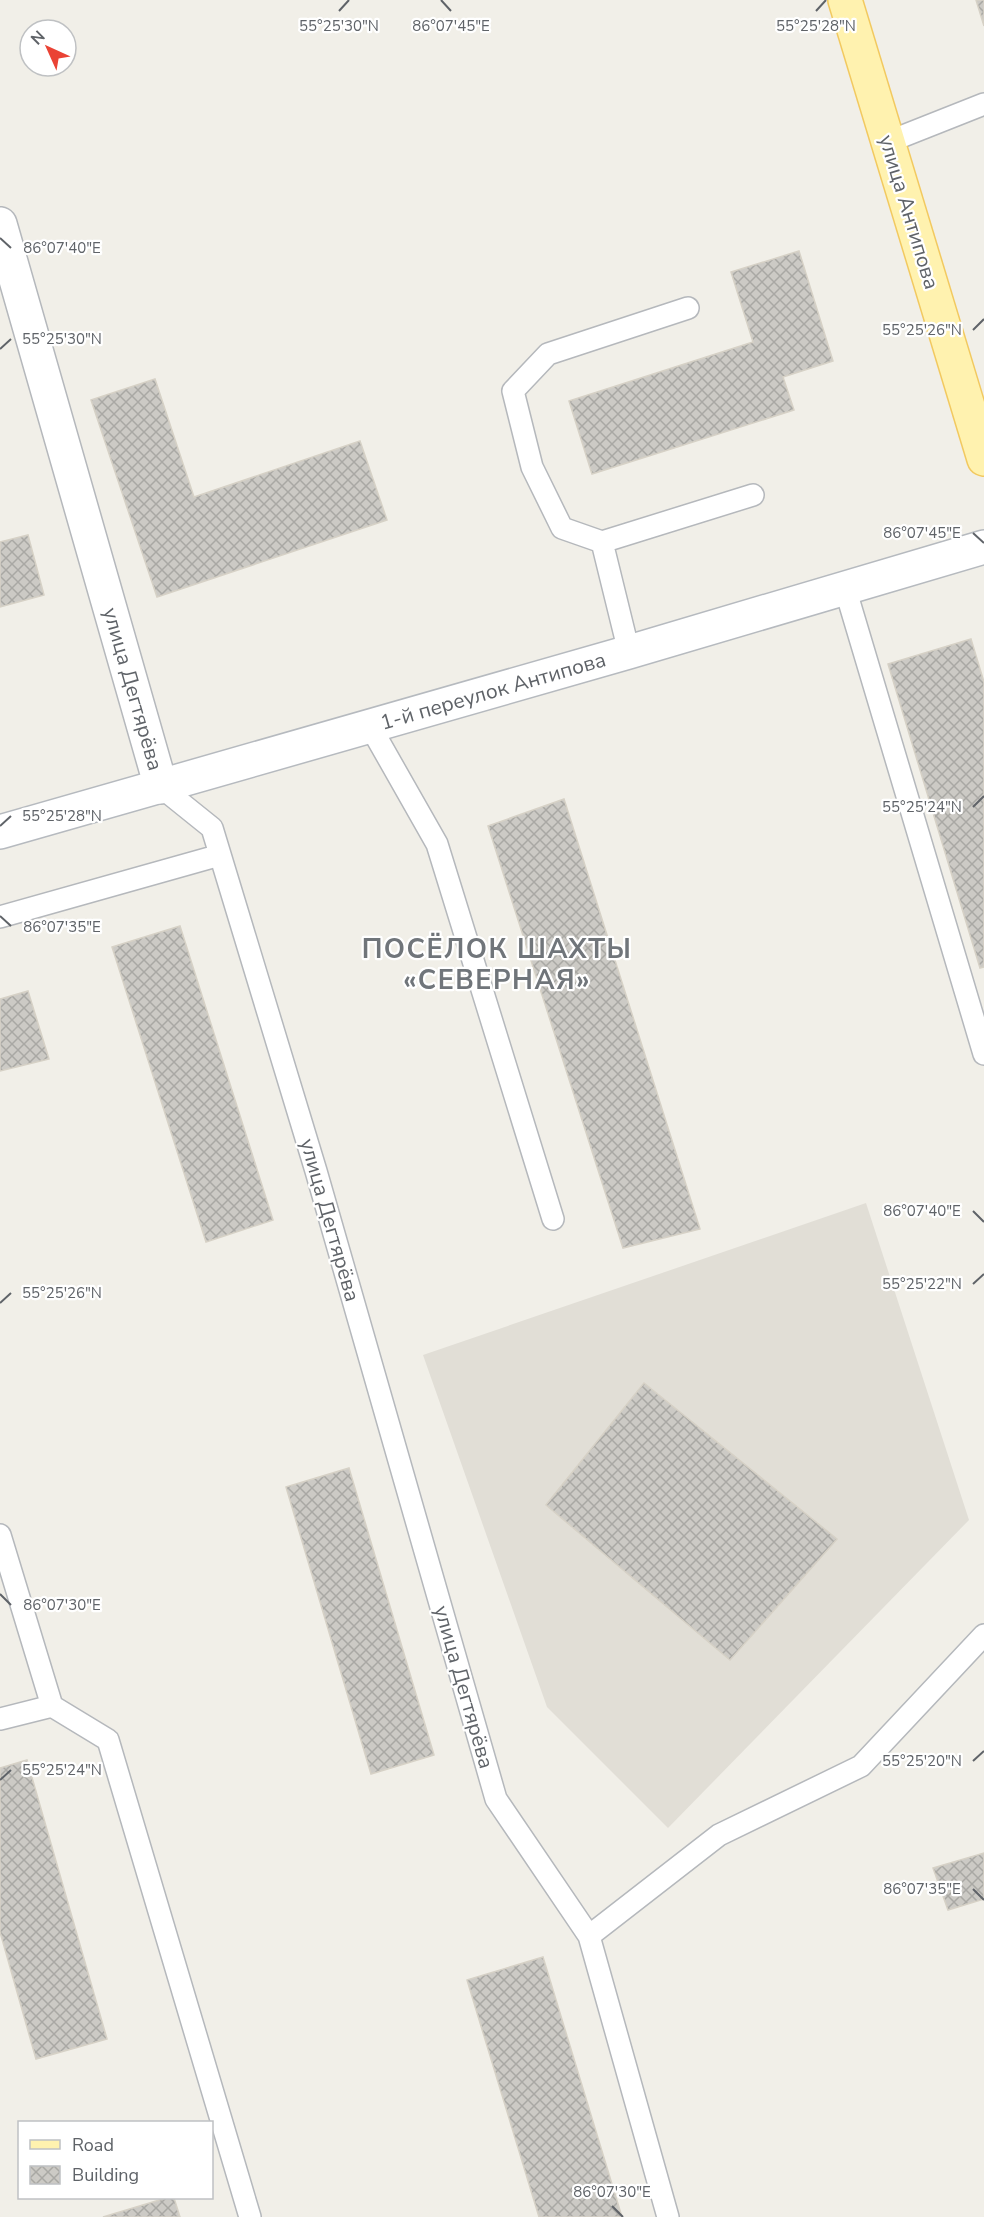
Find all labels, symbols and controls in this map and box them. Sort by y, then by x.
text: 55°25'30"N [299,16,379,36]
text: 86°07'45"E [412,16,490,36]
text: 55°25'28"N [776,16,856,36]
north arrow [18,18,78,78]
text: N [26,26,50,50]
street label: улица Антипова [872,131,946,293]
text: 86°07'40"E [23,238,101,258]
text: 55°25'26"N [882,320,962,340]
text: 55°25'30"N [22,329,102,349]
text: 86°07'45"E [883,523,961,543]
street label: улица Дегтярёва [96,604,170,774]
street label: 1-й переулок Антипова [377,645,609,737]
text: 55°25'24"N [882,797,962,817]
text: 55°25'28"N [22,806,102,826]
text: 86°07'35"E [23,917,101,937]
district label: ПОСЁЛОК ШАХТЫ «СЕВЕРНАЯ» [362,931,632,999]
street label: улица Дегтярёва [293,1135,367,1305]
text: 86°07'40"E [883,1201,961,1221]
text: 55°25'22"N [882,1274,962,1294]
text: 55°25'26"N [22,1283,102,1303]
text: 86°07'30"E [23,1595,101,1615]
street label: улица Дегтярёва [427,1602,501,1772]
text: 55°25'20"N [882,1751,962,1771]
text: 55°25'24"N [22,1760,102,1780]
text: 86°07'35"E [883,1879,961,1899]
legend [18,2121,213,2199]
text: Road [72,2133,114,2157]
text: Building [72,2163,139,2187]
text: 86°07'30"E [573,2182,651,2202]

